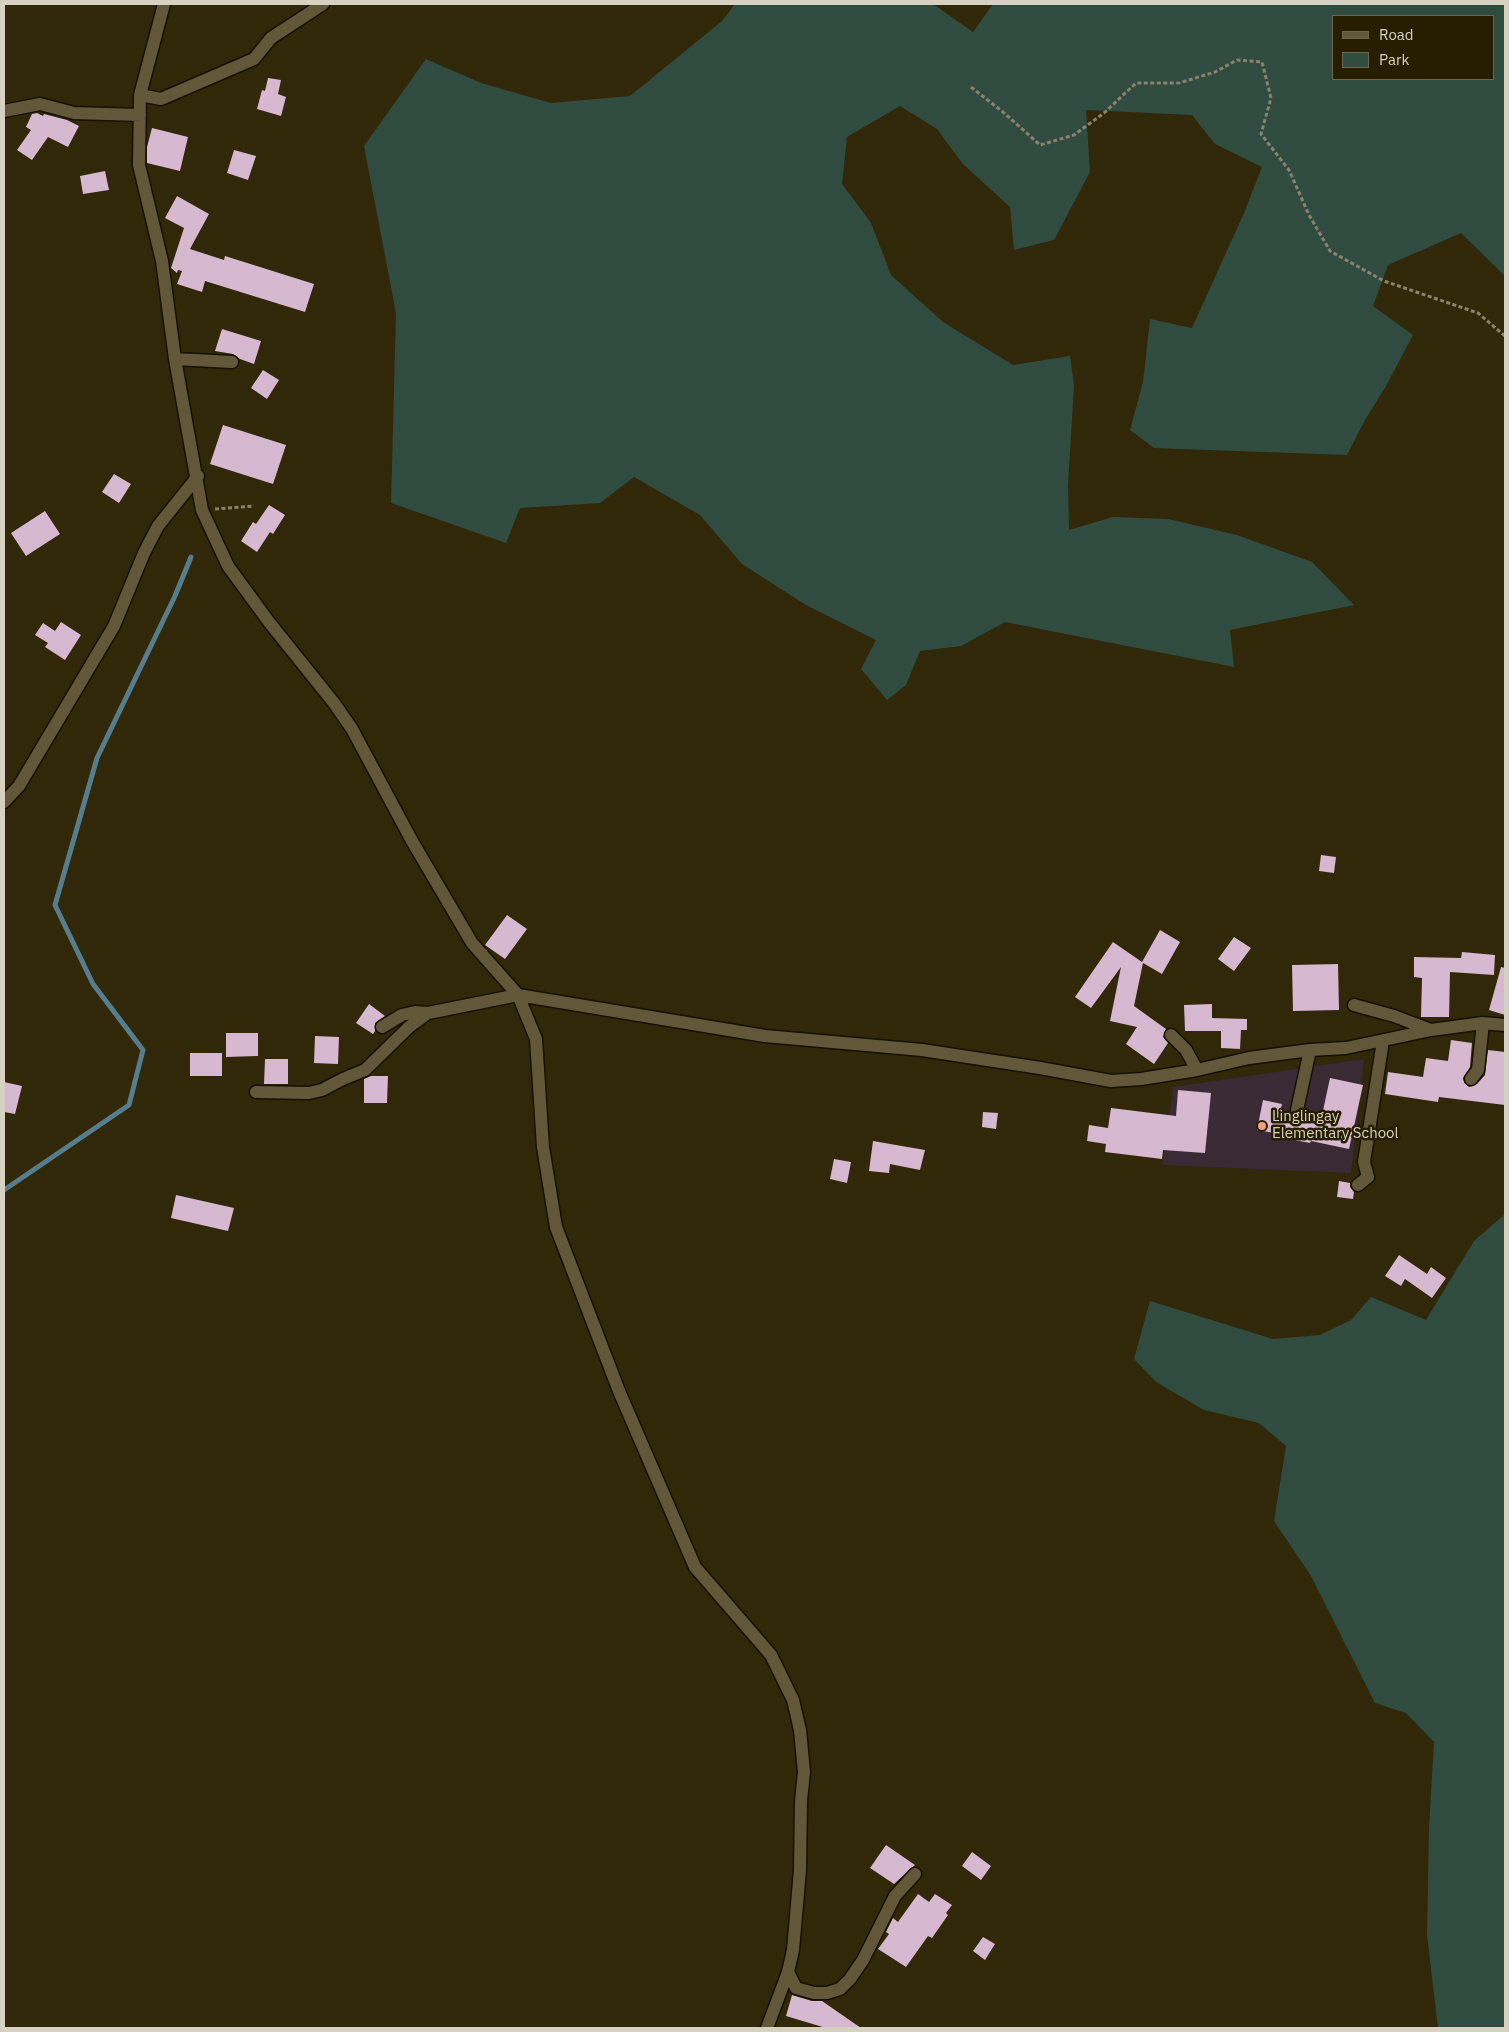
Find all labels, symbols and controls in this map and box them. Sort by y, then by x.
legend [1332,15,1494,80]
text: Road [1379,25,1414,44]
text: Park [1379,50,1409,69]
place label: Linglingay Elementary School [1272,1108,1399,1143]
marker: Linglingay Elementary School [1256,1120,1268,1132]

